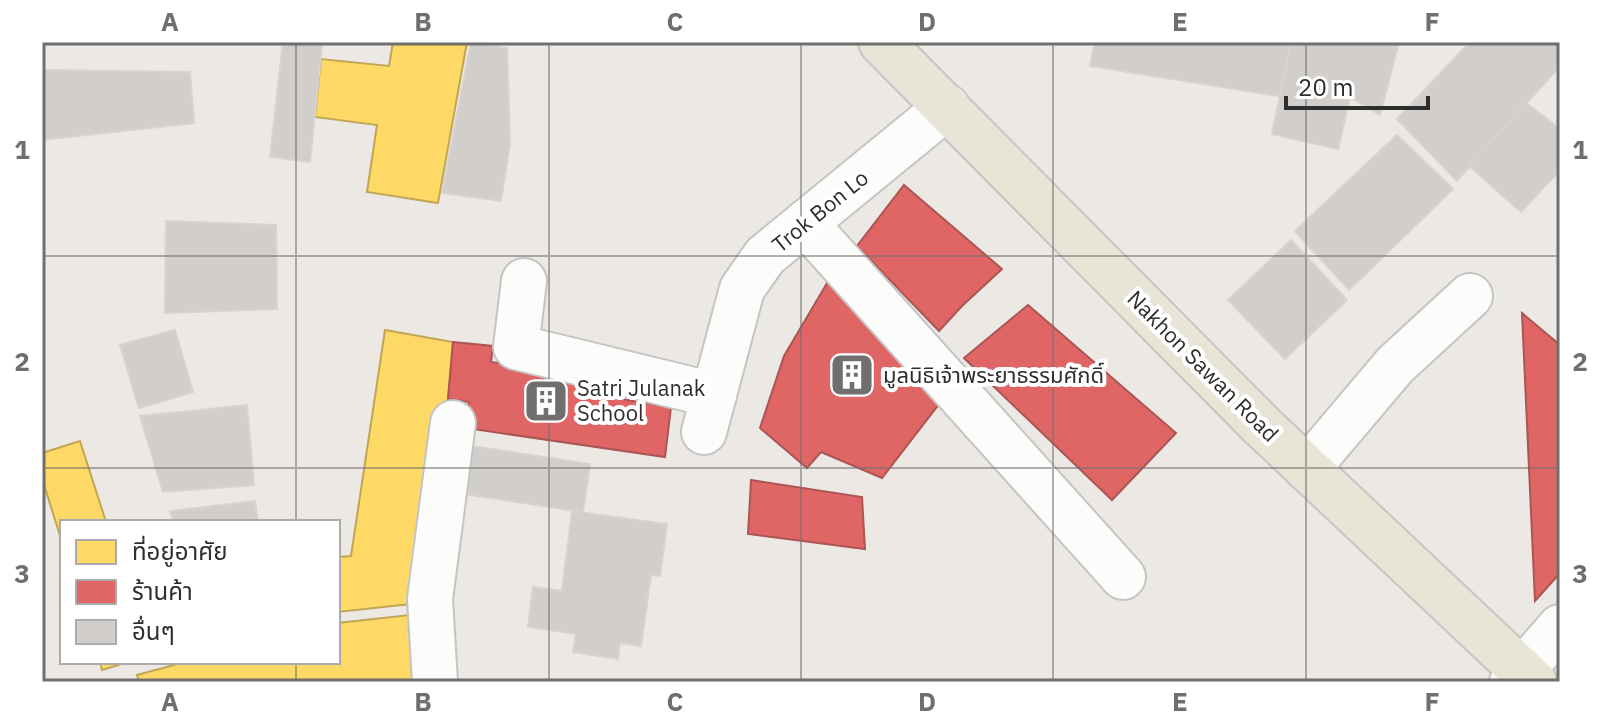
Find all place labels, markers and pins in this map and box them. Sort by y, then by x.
building icon: มูลนิธิเจ้าพระยาธรรมศักดิ์ [828,351,876,399]
place label: มูลนิธิเจ้าพระยาธรรมศักดิ์ [883,360,1104,389]
place label: Satri Julanak School [577,373,706,427]
building icon: Satri Julanak School [522,377,570,425]

